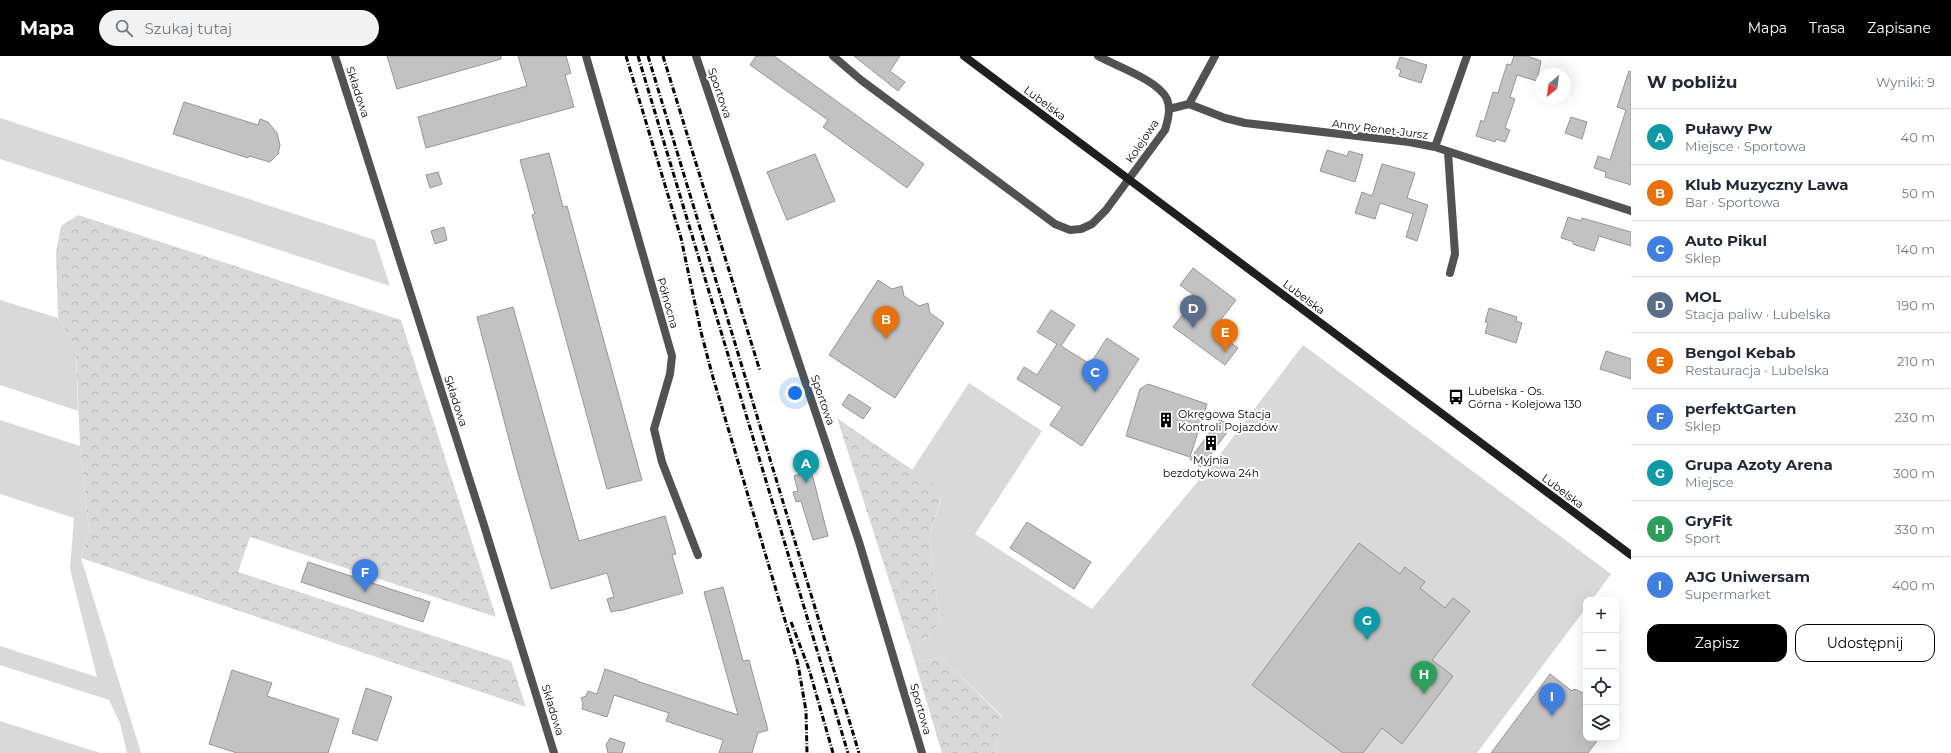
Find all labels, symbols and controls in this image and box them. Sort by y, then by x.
search box [99,10,379,46]
text: Mapa [20,17,75,40]
icon: search [113,17,135,39]
text: Szukaj tutaj [145,19,232,38]
text: Mapa [1748,19,1787,37]
text: Trasa [1809,19,1845,37]
text: Zapisane [1867,19,1931,37]
street label: Składowa [343,65,373,119]
street label: Sportowa [705,66,735,120]
north arrow [1535,68,1571,104]
text: W pobliżu [1647,72,1737,92]
text: Wyniki: 9 [1876,74,1935,90]
street label: Lubelska [1021,83,1069,123]
street label: Kolejowa [1122,116,1162,166]
street label: Anny Renet-Jursz [1331,116,1429,142]
text: Puławy Pw [1685,119,1772,138]
text: A [1655,129,1665,145]
text: 40 m [1901,129,1935,145]
text: Miejsce · Sportowa [1685,138,1806,154]
text: Klub Muzyczny Lawa [1685,175,1849,194]
text: B [1655,185,1665,201]
text: 50 m [1902,185,1935,201]
text: Bar · Sportowa [1685,194,1780,210]
text: Auto Pikul [1685,231,1767,250]
text: C [1655,241,1665,257]
text: 140 m [1896,241,1935,257]
text: Sklep [1685,250,1721,266]
street label: Północna [654,276,682,330]
street label: Lubelska [1280,277,1328,317]
text: MOL [1685,287,1721,306]
pin: D [1180,295,1206,328]
text: D [1655,297,1665,313]
text: 190 m [1897,297,1935,313]
pin: B [873,306,899,339]
text: Stacja paliw · Lubelska [1685,306,1831,322]
pin: E [1212,319,1238,352]
text: Bengol Kebab [1685,343,1796,362]
text: E [1656,353,1664,369]
text: 210 m [1897,353,1935,369]
pin: C [1082,359,1108,392]
text: Restauracja · Lubelska [1685,362,1829,378]
street label: Sportowa [808,373,838,427]
street label: Składowa [441,374,471,428]
your location [785,383,805,403]
place label: Lubelska - Os. Górna - Kolejowa 130 [1468,384,1582,411]
bus stop icon: Lubelska - Os. Górna - Kolejowa 130 [1447,388,1465,406]
text: perfektGarten [1685,399,1796,418]
place label: Okręgowa Stacja Kontroli Pojazdów [1178,407,1278,434]
text: F [1656,409,1664,425]
text: 230 m [1894,409,1935,425]
building icon: Okręgowa Stacja Kontroli Pojazdów [1157,411,1175,429]
text: Sklep [1685,418,1721,434]
building icon: Myjnia bezdotykowa 24h [1202,434,1220,452]
pin: A [793,450,819,483]
place label: Myjnia bezdotykowa 24h [1163,453,1259,480]
text: Grupa Azoty Arena [1685,455,1833,474]
text: G [1655,465,1665,481]
text: 300 m [1893,465,1935,481]
street label: Lubelska [1539,471,1587,511]
text: Miejsce [1685,474,1734,490]
text: GryFit [1685,511,1733,530]
text: H [1655,521,1665,537]
text: 330 m [1895,521,1935,537]
text: Sport [1685,530,1721,546]
pin: F [352,559,378,592]
text: AJG Uniwersam [1685,567,1810,586]
text: I [1658,577,1662,593]
text: 400 m [1892,577,1935,593]
text: Supermarket [1685,586,1771,602]
map controls [1583,597,1619,741]
button: + [1583,597,1619,633]
pin: G [1354,607,1380,640]
button: Zapisz [1647,624,1787,662]
button: Udostępnij [1795,624,1935,662]
button: − [1583,633,1619,669]
pin: H [1411,661,1437,694]
button: locate [1583,669,1619,705]
street label: Sportowa [907,682,935,736]
street label: Składowa [539,683,567,737]
pin: I [1539,683,1565,716]
button: layers [1583,705,1619,741]

